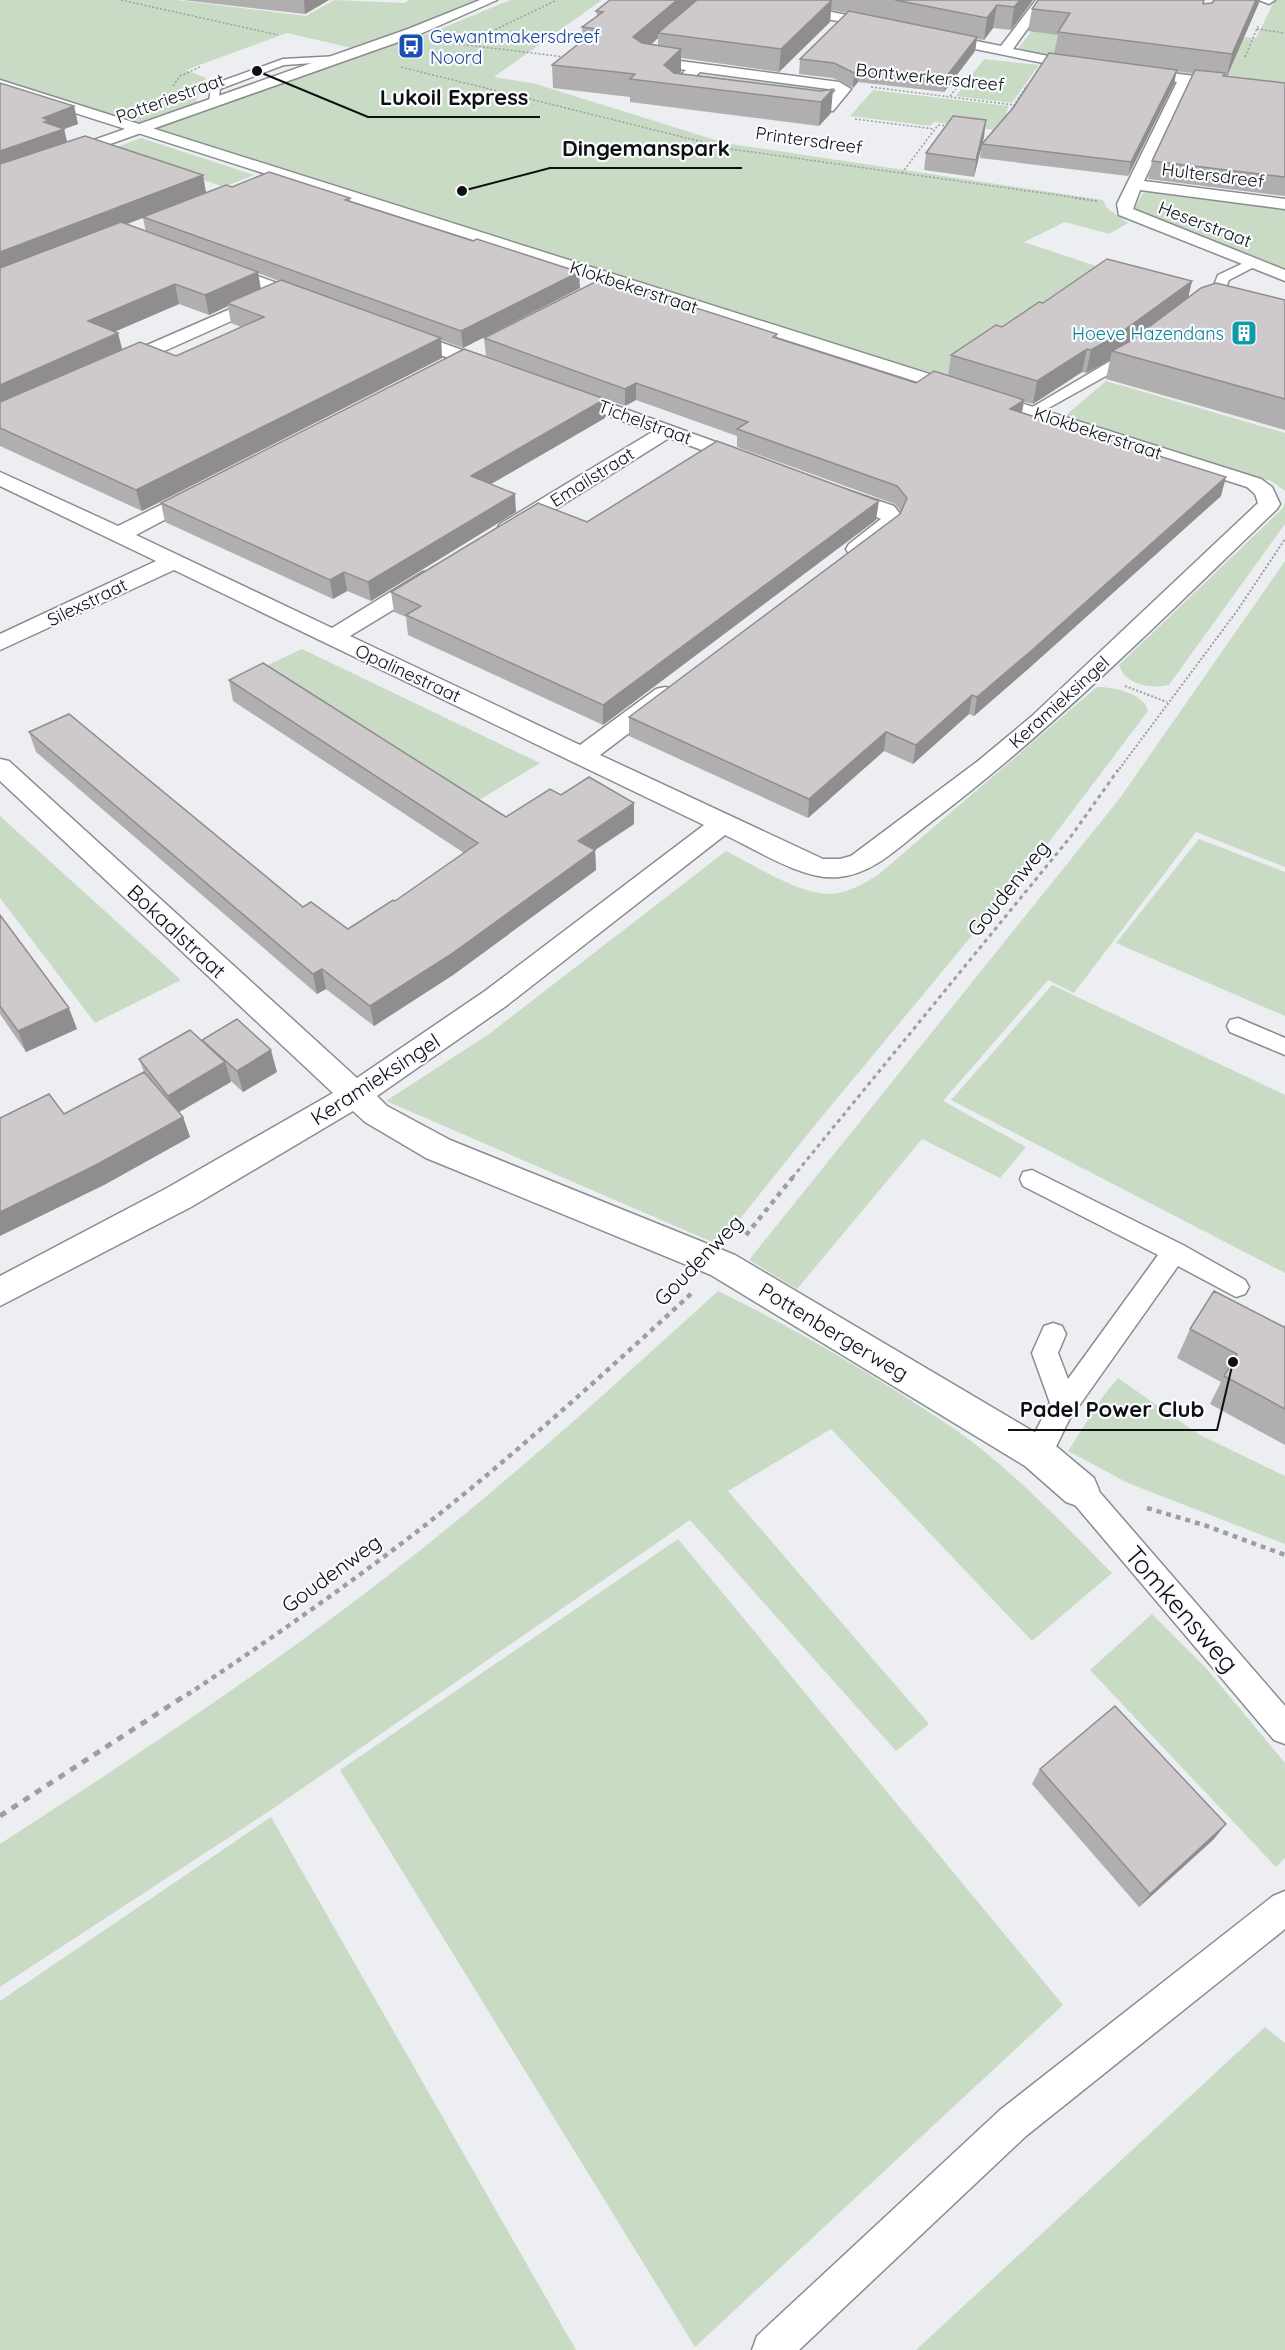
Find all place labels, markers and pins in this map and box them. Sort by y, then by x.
place label: Gewantmakersdreef Noord [430,25,601,69]
bus stop icon: Gewantmakersdreef Noord [396,31,426,61]
callout: Lukoil Express [368,77,540,117]
callout: Dingemanspark [550,128,742,168]
building icon: Hoeve Hazendans [1229,318,1259,348]
place label: Hoeve Hazendans [1072,322,1224,345]
callout: Padel Power Club [1008,1390,1217,1430]

